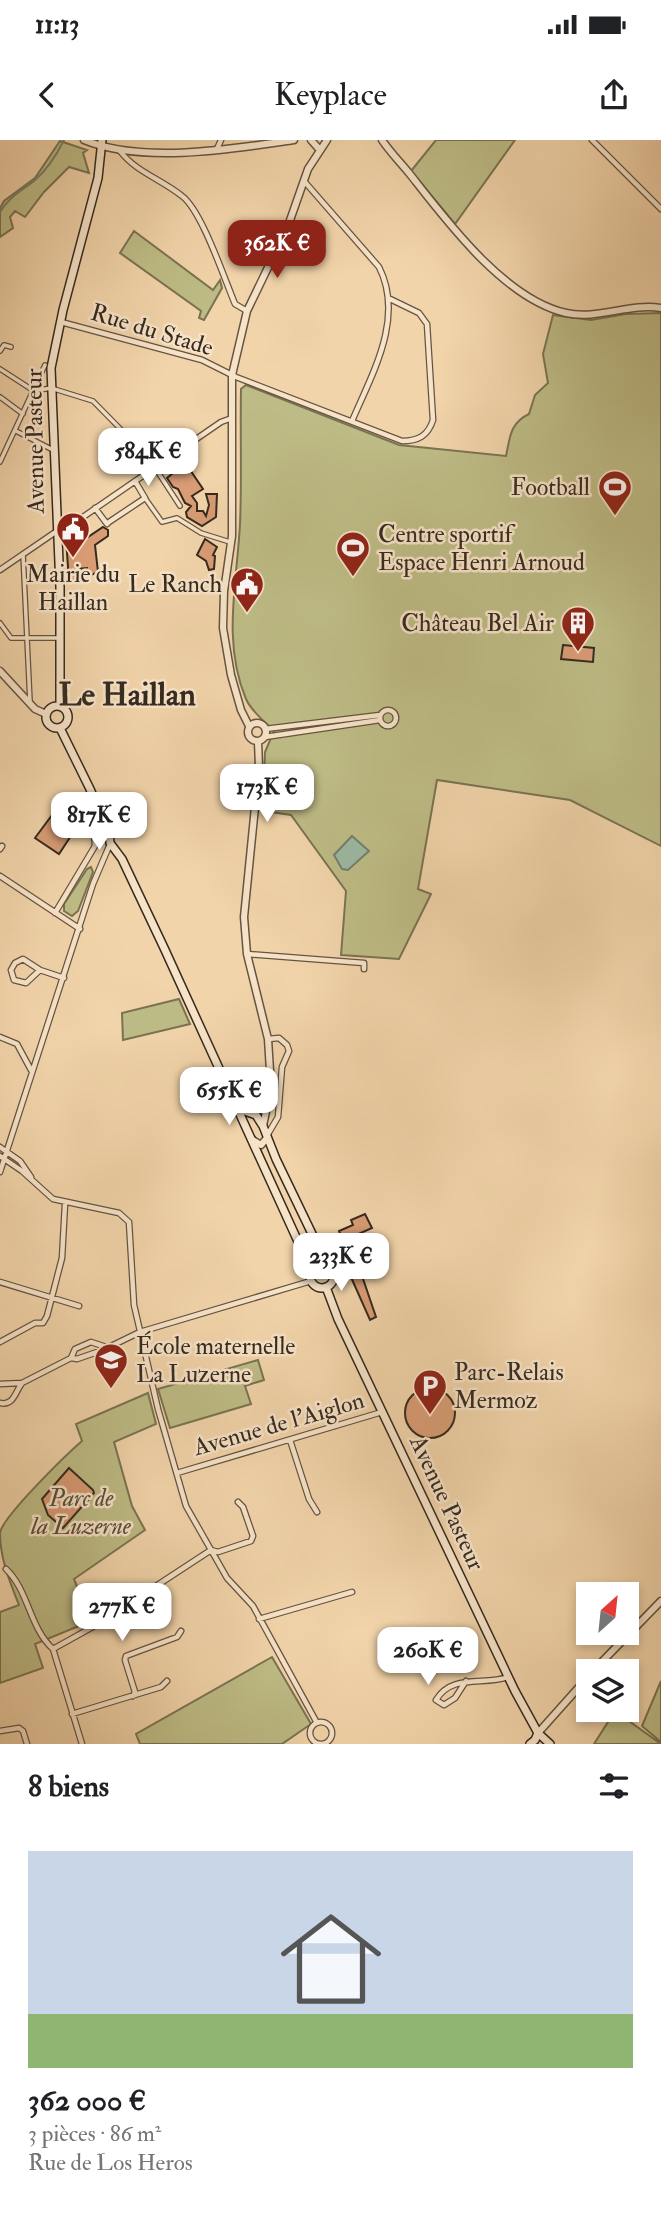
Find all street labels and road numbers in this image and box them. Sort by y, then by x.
street label: Rue du Stade [87,297,217,363]
street label: Avenue Pasteur [18,368,52,515]
street label: Avenue de l'Aiglon [189,1385,368,1463]
street label: Avenue Pasteur [402,1430,492,1575]

